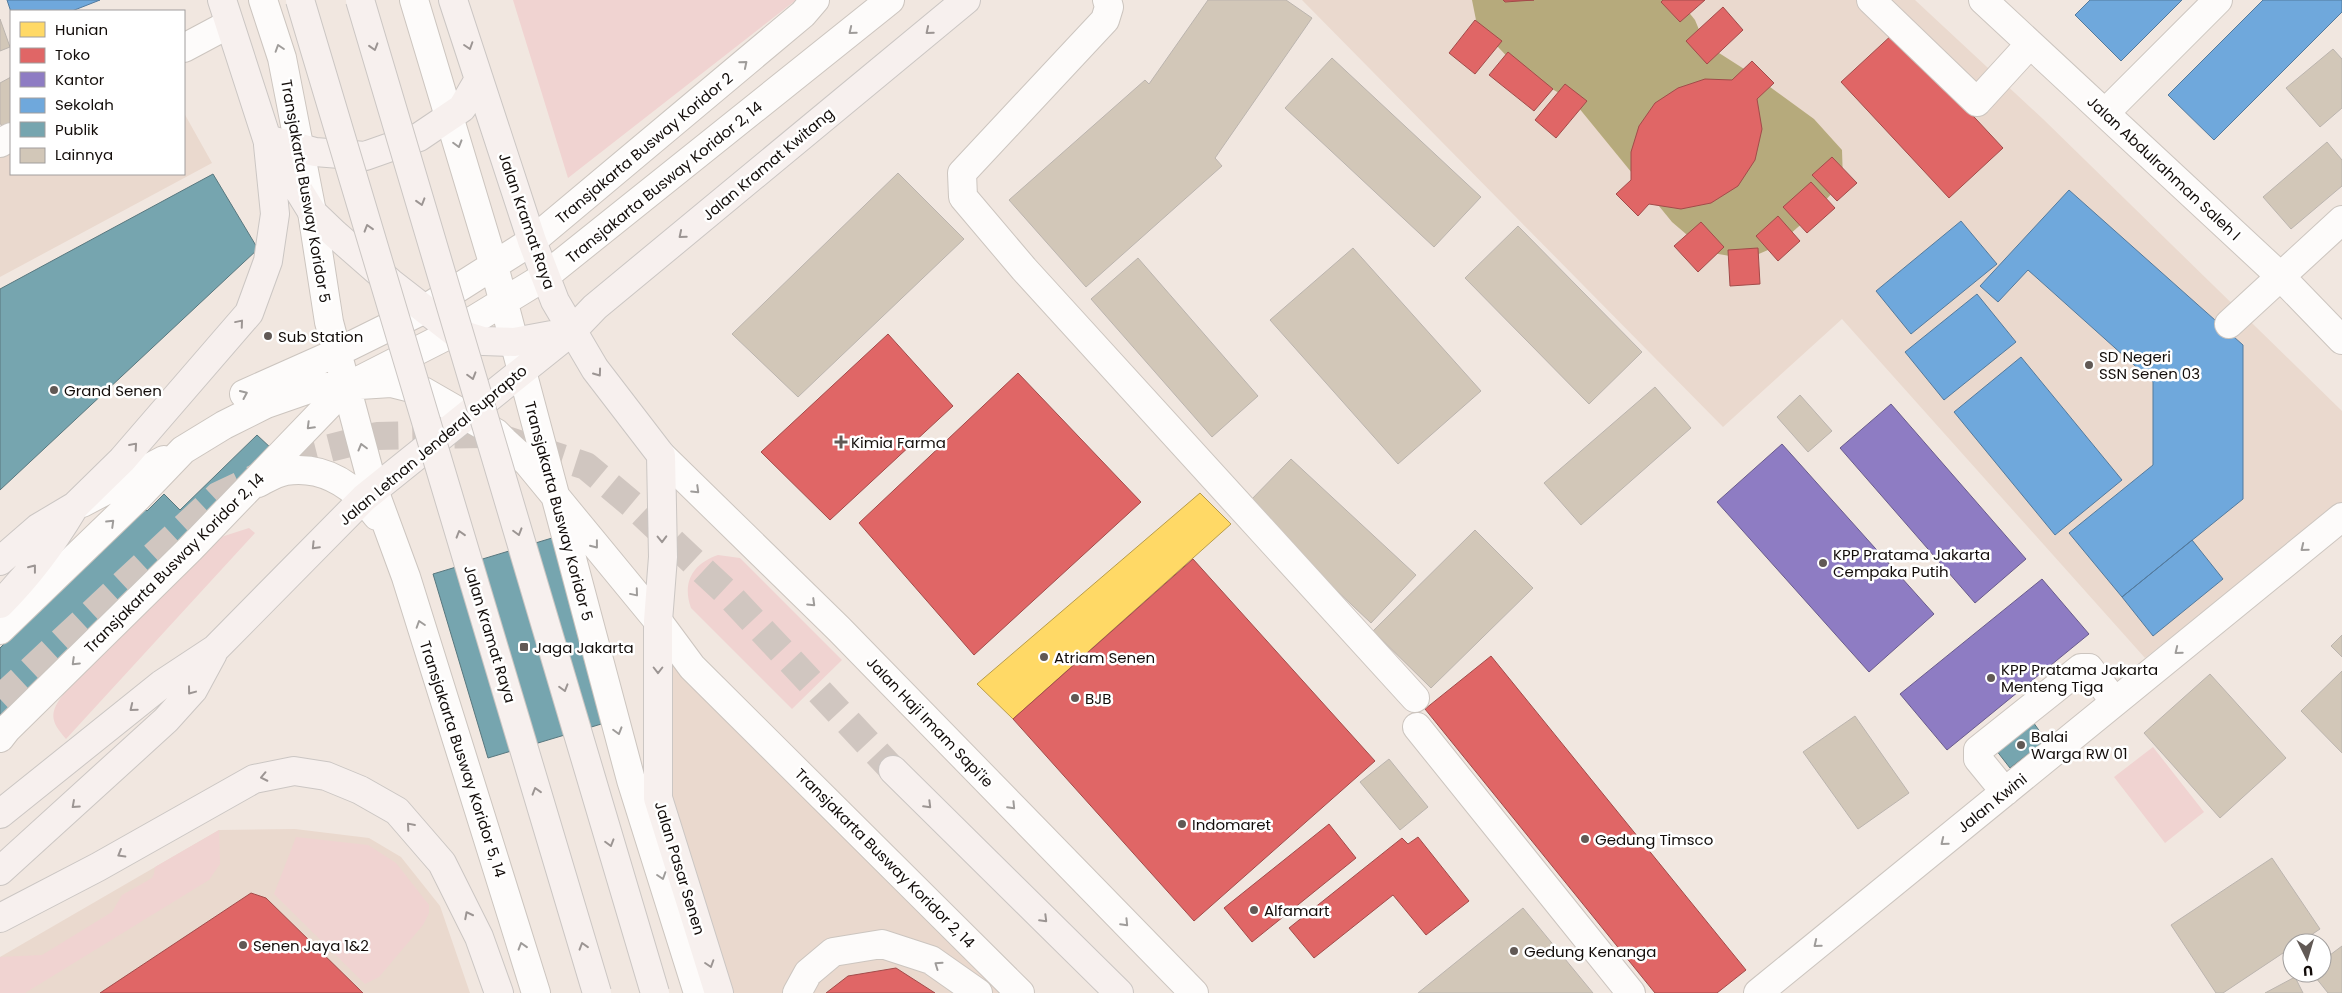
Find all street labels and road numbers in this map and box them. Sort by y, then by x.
street label: Transjakarta Busway Koridor 2 [551,67,737,229]
street label: Transjakarta Busway Koridor 5 [276,78,336,304]
street label: Jalan Abdulrahman Saleh I [2083,91,2245,245]
street label: Transjakarta Busway Koridor 2, 14 [561,96,767,268]
street label: Jalan Kramat Kwitang [698,103,838,225]
street label: Jalan Kramat Raya [494,150,560,292]
street label: Jalan Letnan Jenderal Suprapto [335,360,531,530]
street label: Transjakarta Busway Koridor 5 [520,399,598,623]
street label: Transjakarta Busway Koridor 2, 14 [79,468,269,658]
street label: Jalan Kramat Raya [459,562,521,706]
street label: Transjakarta Busway Koridor 5, 14 [415,638,511,880]
street label: Jalan Haji Imam Sapi'ie [862,652,998,792]
street label: Transjakarta Busway Koridor 2, 14 [790,763,980,953]
street label: Jalan Kwini [1953,768,2031,838]
street label: Jalan Pasar Senen [650,799,710,937]

